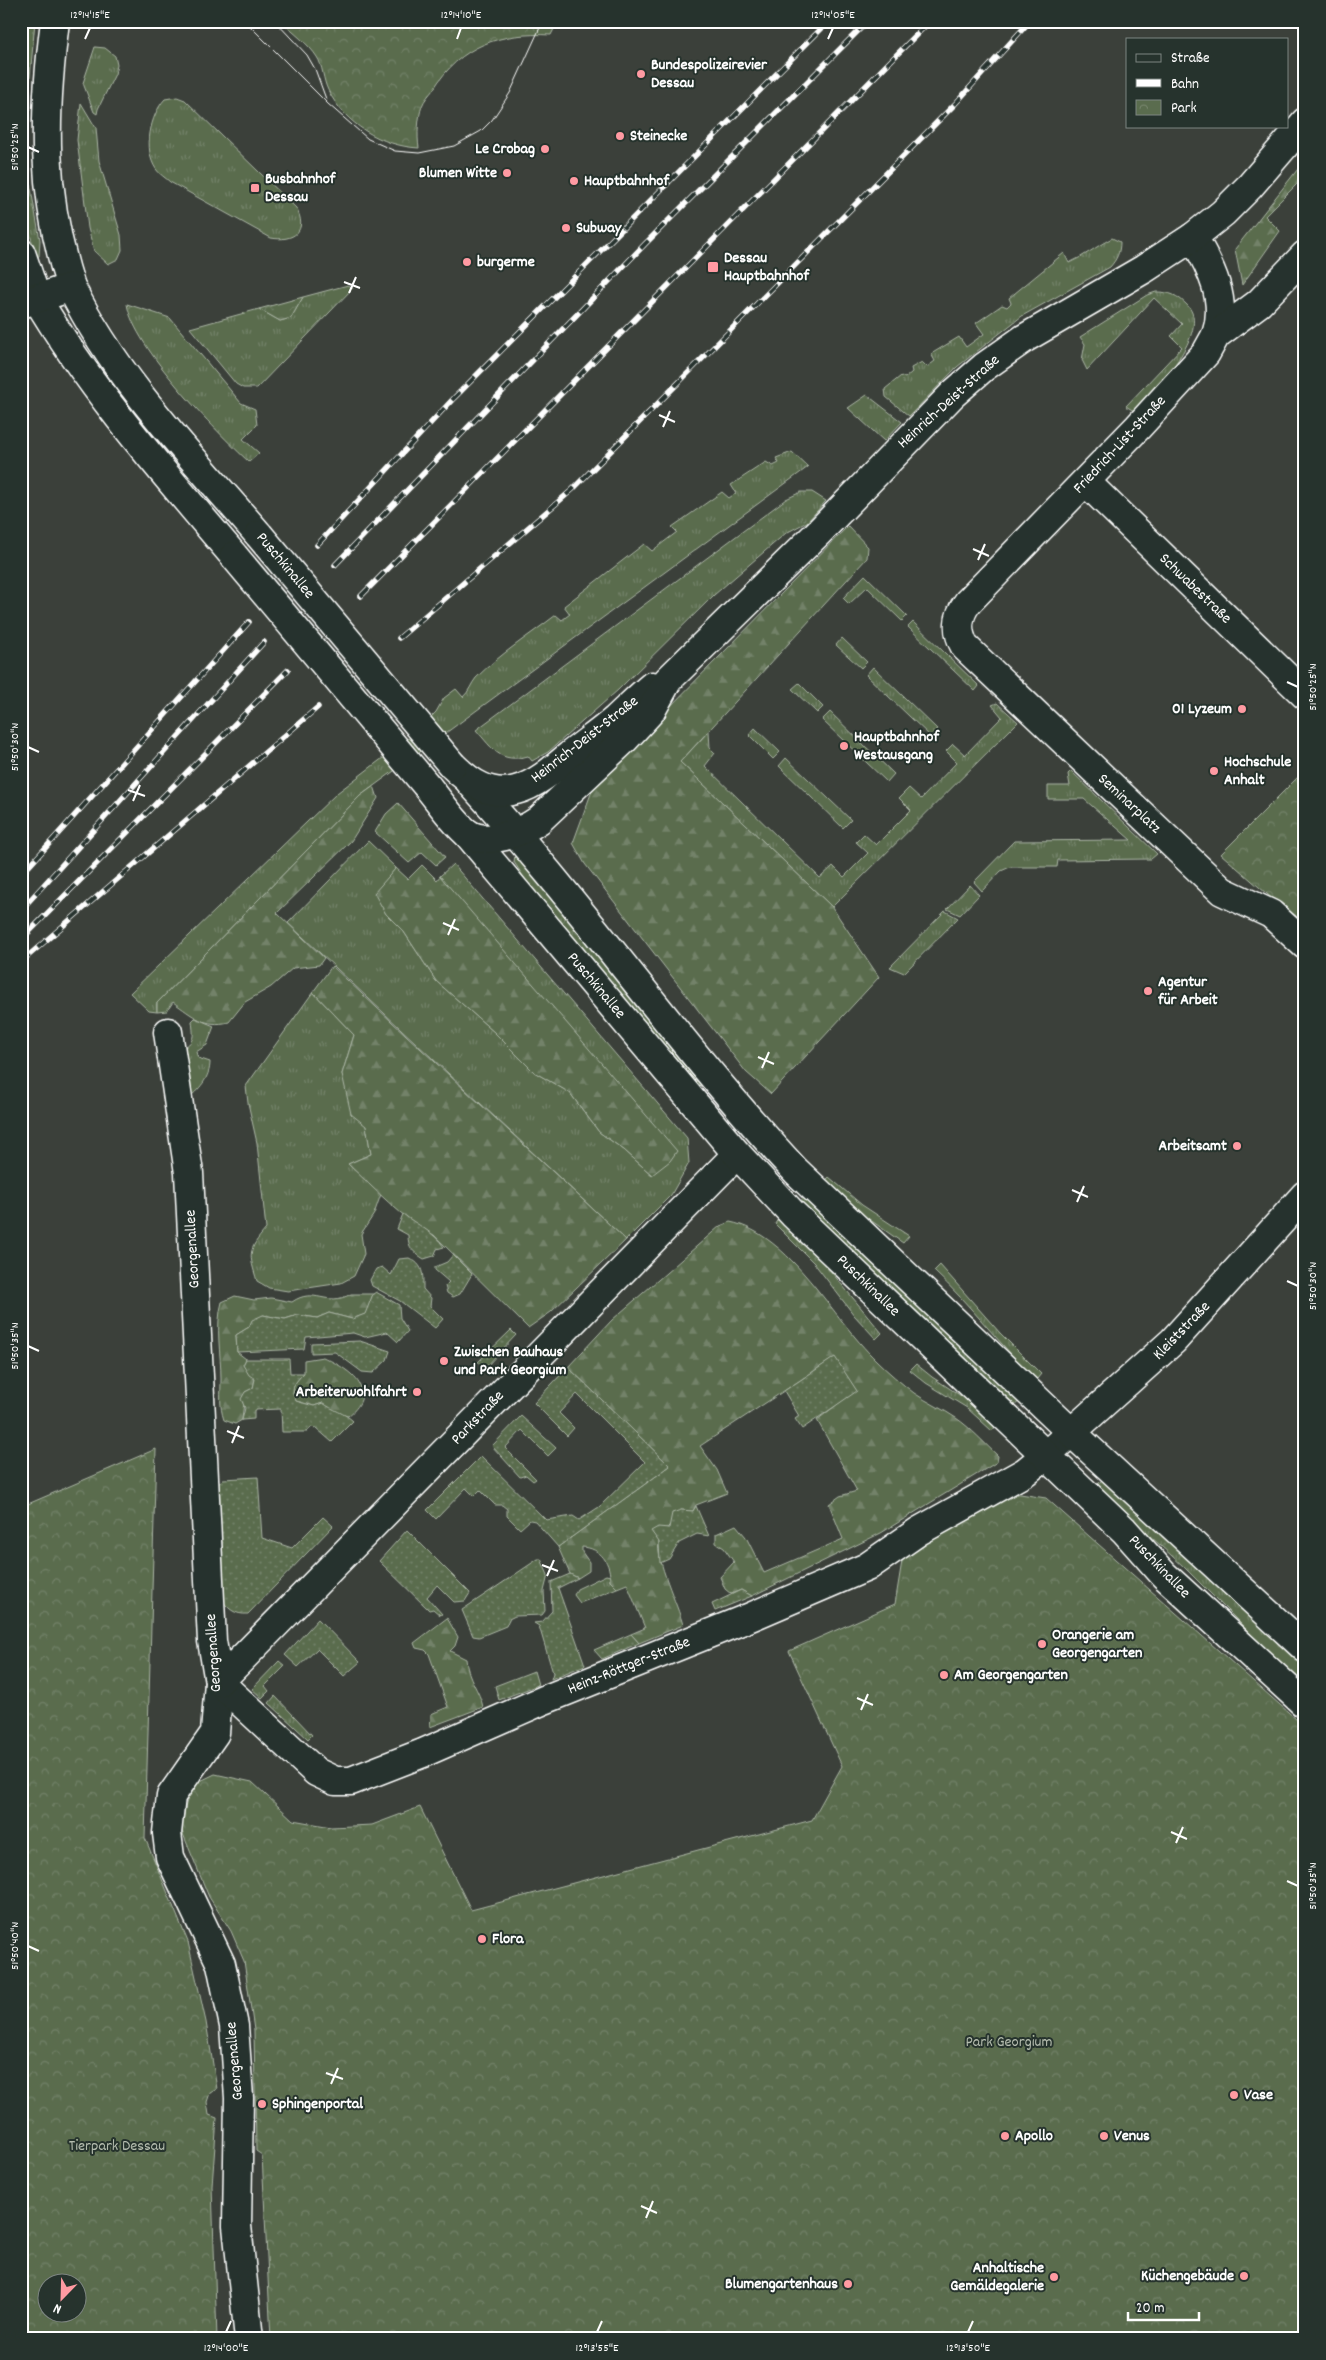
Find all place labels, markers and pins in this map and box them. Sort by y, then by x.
place label: Bundespolizeirevier Dessau [651,54,768,95]
marker: Bundespolizeirevier Dessau [635,68,647,80]
place label: Steinecke [630,125,687,148]
marker: Steinecke [614,130,626,142]
place label: Le Crobag [475,138,535,161]
marker: Le Crobag [539,143,551,155]
place label: Blumen Witte [419,162,497,185]
marker: Blumen Witte [501,167,513,179]
place label: Busbahnhof Dessau [265,168,337,209]
place label: Hauptbahnhof [584,170,670,193]
marker: Hauptbahnhof [568,175,580,187]
marker: Busbahnhof Dessau [249,182,261,194]
place label: Subway [576,217,623,240]
marker: Subway [560,222,572,234]
place label: Dessau Hauptbahnhof [724,247,810,288]
place label: burgerme [477,251,535,274]
marker: burgerme [461,256,473,268]
marker: Dessau Hauptbahnhof [706,260,720,274]
place label: 01 Lyzeum [1172,698,1232,721]
marker: 01 Lyzeum [1236,703,1248,715]
place label: Hauptbahnhof Westausgang [854,726,940,767]
marker: Hauptbahnhof Westausgang [838,740,850,752]
place label: Hochschule Anhalt [1224,751,1291,792]
marker: Hochschule Anhalt [1208,765,1220,777]
place label: Agentur für Arbeit [1157,971,1218,1012]
marker: Agentur für Arbeit [1142,985,1154,997]
place label: Arbeitsamt [1158,1135,1227,1158]
marker: Arbeitsamt [1231,1140,1243,1152]
place label: Zwischen Bauhaus und Park Georgium [454,1341,566,1382]
marker: Zwischen Bauhaus und Park Georgium [438,1355,450,1367]
place label: Arbeiterwohlfahrt [296,1381,407,1404]
marker: Arbeiterwohlfahrt [411,1386,423,1398]
place label: Orangerie am Georgengarten [1052,1624,1142,1665]
marker: Orangerie am Georgengarten [1036,1638,1048,1650]
place label: Am Georgengarten [954,1664,1068,1687]
marker: Am Georgengarten [938,1669,950,1681]
place label: Flora [492,1928,525,1951]
marker: Flora [476,1933,488,1945]
place label: Vase [1244,2084,1273,2107]
marker: Vase [1228,2089,1240,2101]
place label: Sphingenportal [272,2093,363,2116]
marker: Sphingenportal [256,2098,268,2110]
place label: Apollo [1015,2125,1053,2148]
place label: Venus [1114,2125,1150,2148]
marker: Apollo [999,2130,1011,2142]
marker: Venus [1098,2130,1110,2142]
place label: Anhaltische Gemäldegalerie [950,2257,1044,2298]
place label: Küchengebäude [1141,2265,1234,2288]
marker: Küchengebäude [1238,2270,1250,2282]
marker: Anhaltische Gemäldegalerie [1048,2271,1060,2283]
place label: Blumengartenhaus [725,2273,838,2296]
marker: Blumengartenhaus [842,2278,854,2290]

